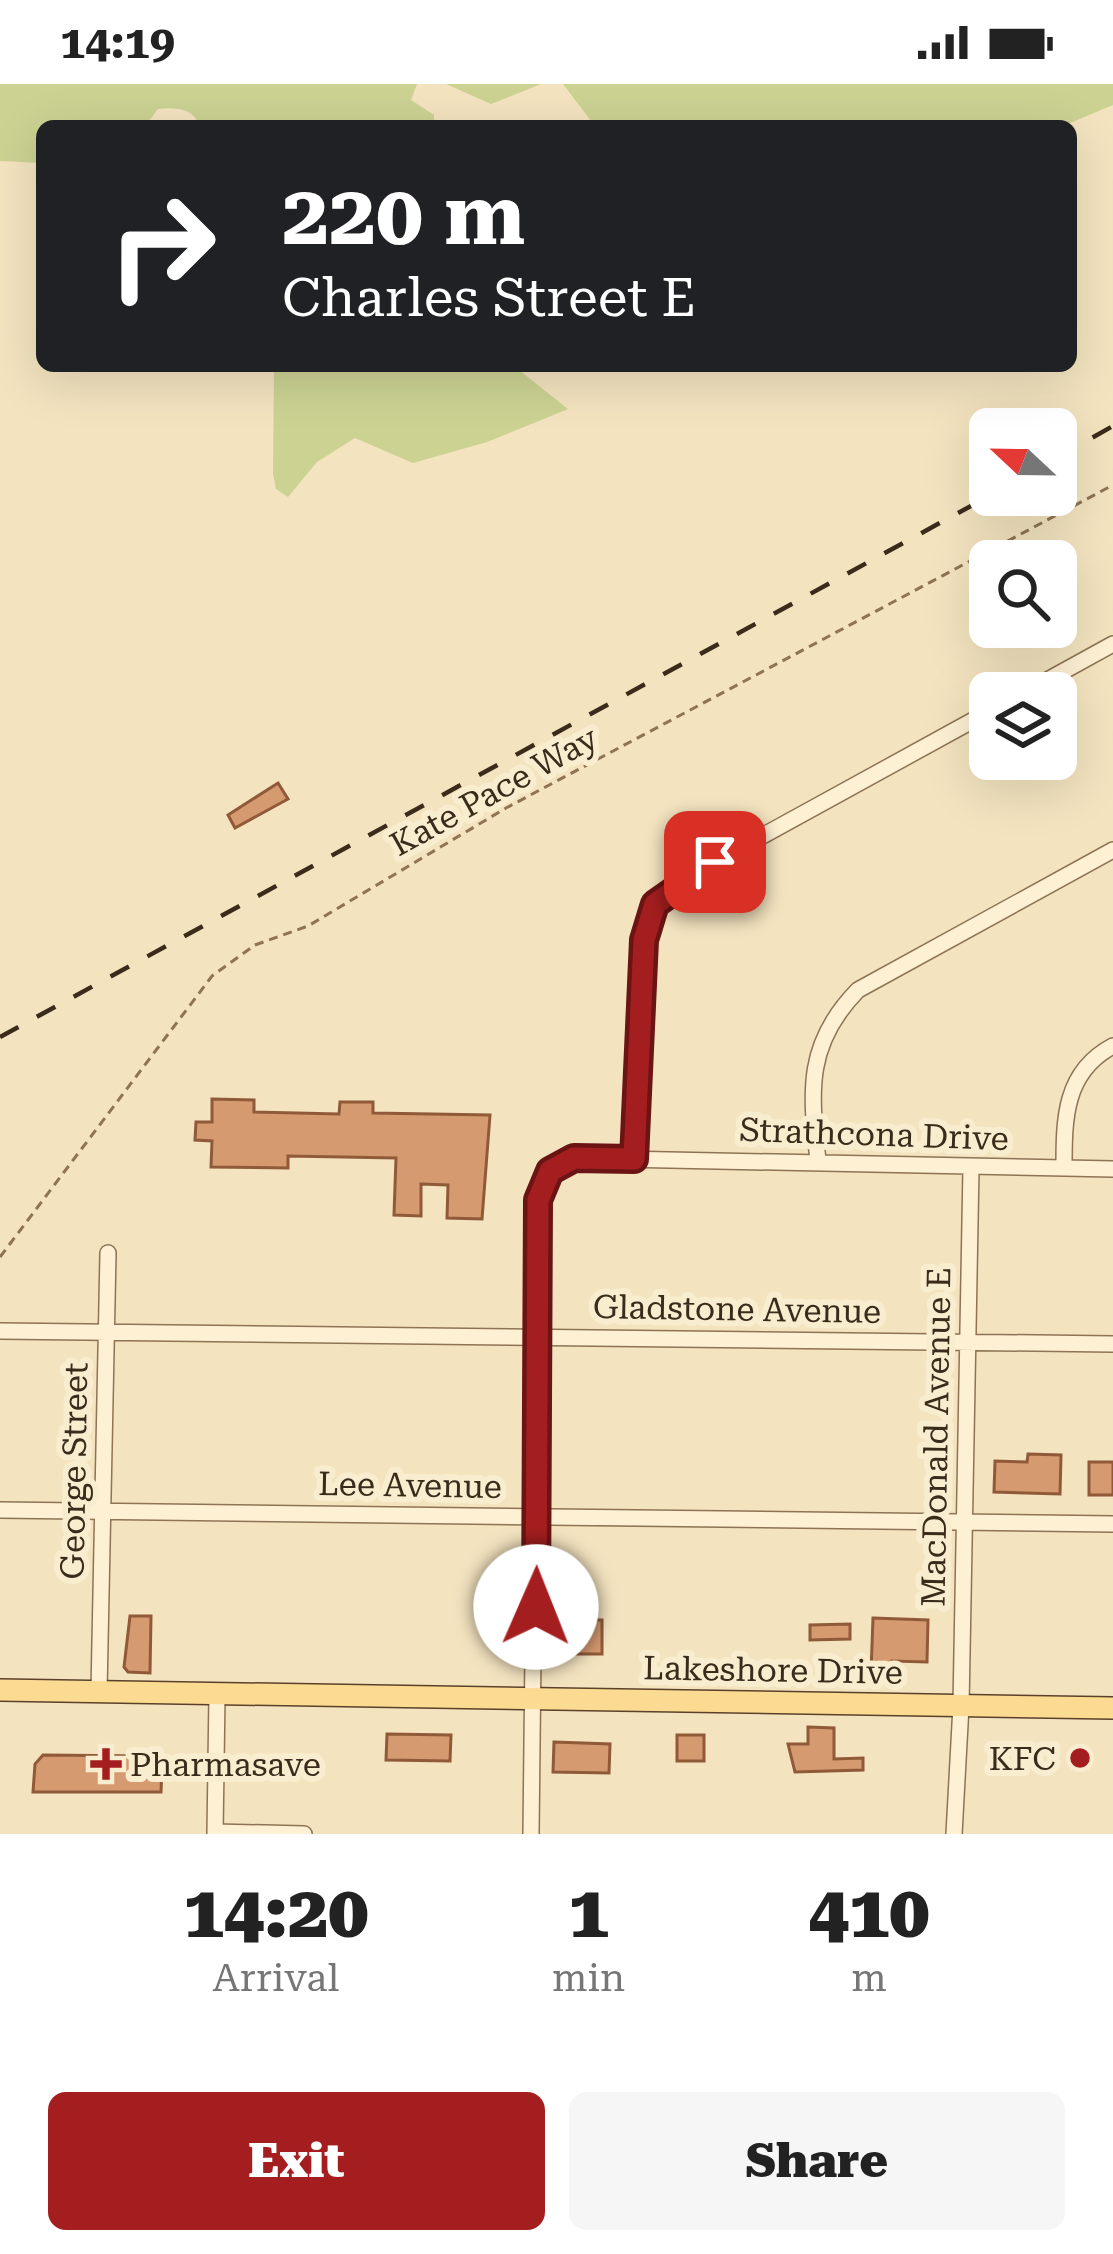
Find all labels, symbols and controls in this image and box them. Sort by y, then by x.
text: 14:19 [60,16,175,69]
text: 220 m [282,166,525,264]
icon: right [84,168,240,324]
text: Charles Street E [282,266,696,329]
north arrow [969,408,1077,516]
map controls [969,408,1077,780]
button: search [969,540,1077,648]
button: layers [969,672,1077,780]
street label: Kate Pace Way [384,718,605,864]
pin [664,811,766,913]
icon: arrive [682,829,748,895]
street label: Strathcona Drive [739,1110,1009,1158]
street label: MacDonald Avenue E [914,1267,958,1607]
street label: Gladstone Avenue [592,1287,882,1331]
street label: George Street [53,1362,95,1580]
street label: Lee Avenue [318,1464,502,1506]
position arrow [473,1544,599,1670]
street label: Lakeshore Drive [643,1648,903,1692]
place label: KFC [989,1739,1056,1778]
place label: Pharmasave [130,1745,321,1784]
marker: KFC [1067,1745,1093,1771]
marker: Pharmasave [93,1751,119,1777]
text: 14:20 [183,1870,369,1955]
text: 1 [568,1870,609,1955]
text: 410 [809,1870,930,1955]
text: Arrival [213,1955,339,2001]
text: min [552,1955,625,2001]
text: m [851,1955,887,2001]
button: Exit [48,2092,545,2230]
button: Share [569,2092,1065,2230]

